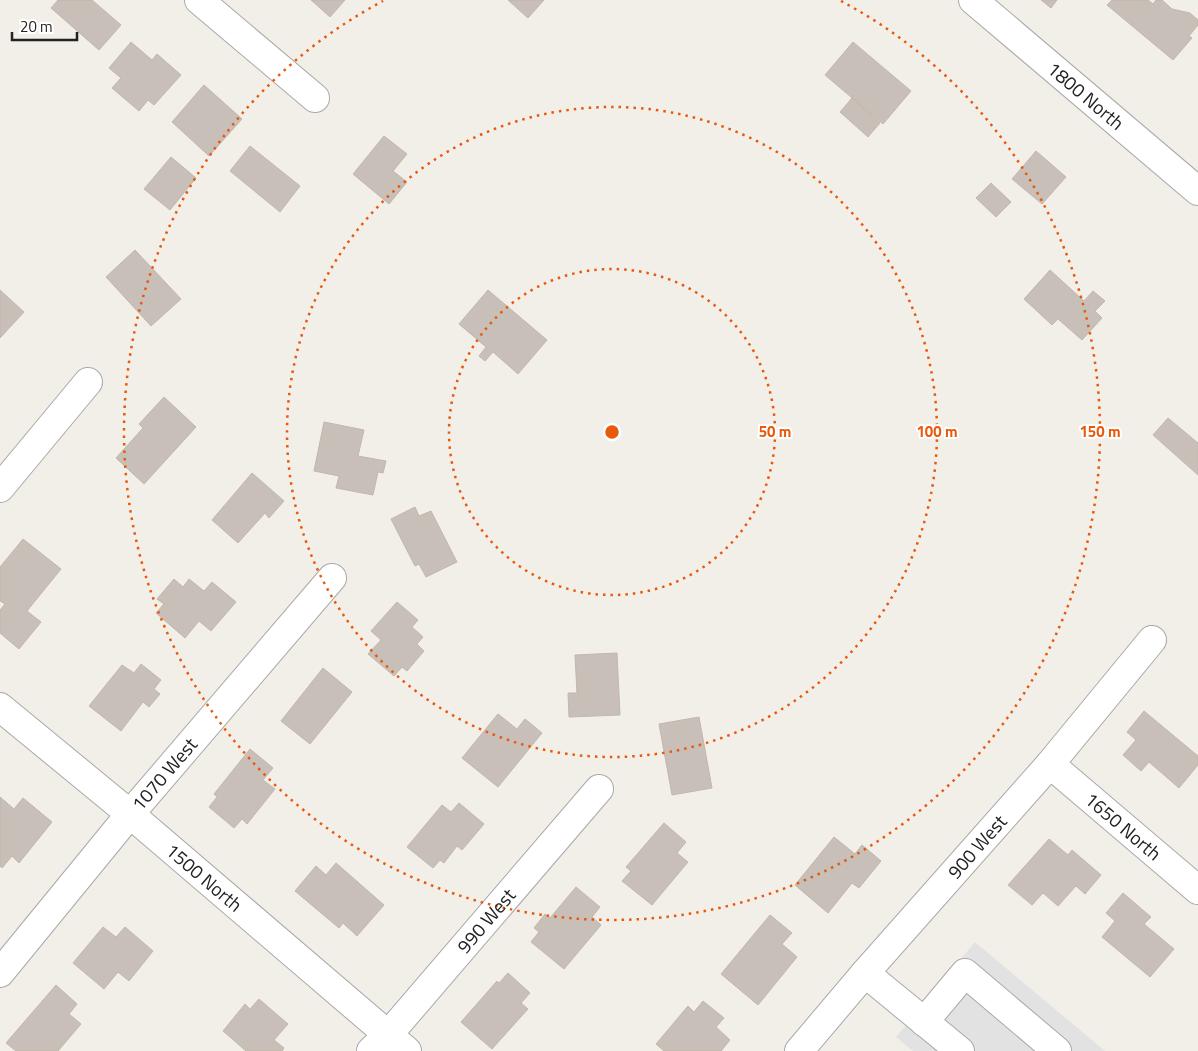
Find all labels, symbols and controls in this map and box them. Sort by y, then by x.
scale bar [12,10,78,42]
text: 20 m [20,15,53,38]
street label: 1800 North [1041,54,1131,137]
text: 50 m [759,420,791,443]
text: 100 m [916,420,958,443]
text: 150 m [1079,420,1121,443]
centre of rings [603,423,621,441]
street label: 1070 West [124,730,204,817]
street label: 1650 North [1079,785,1168,867]
street label: 900 West [940,807,1013,885]
street label: 1500 North [160,836,249,918]
street label: 990 West [449,881,522,959]

